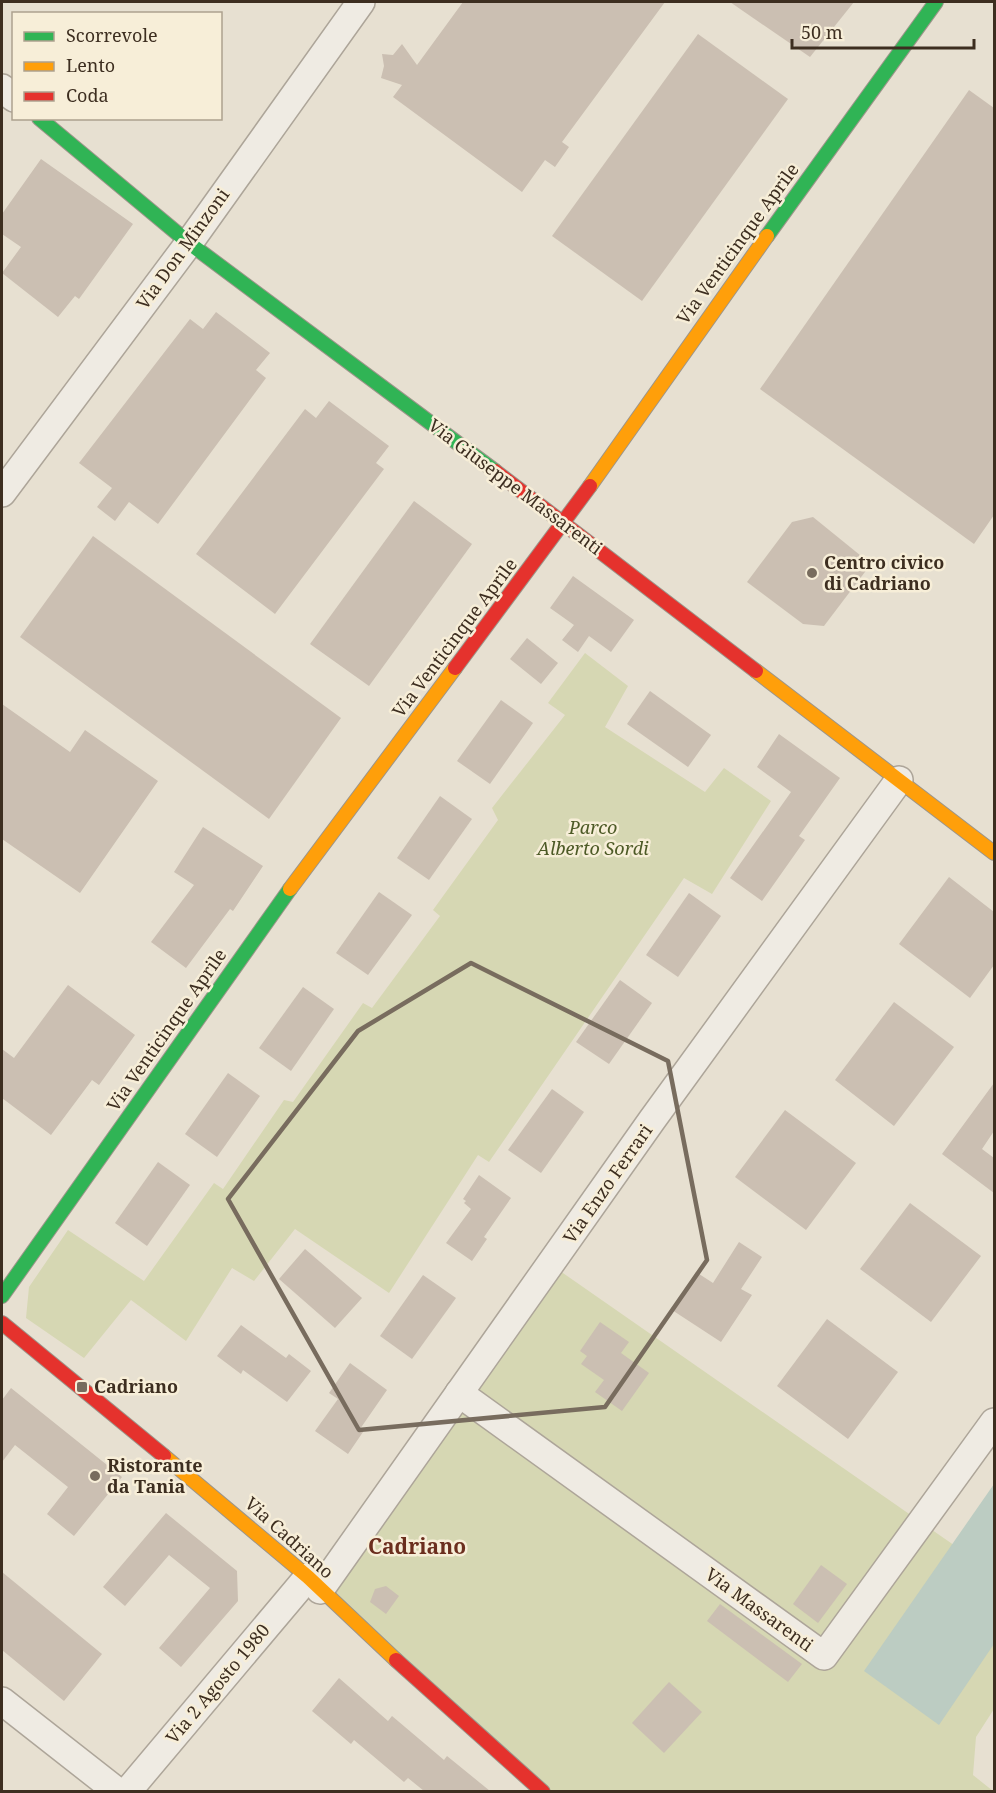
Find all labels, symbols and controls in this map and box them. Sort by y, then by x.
legend [12,12,222,120]
scale bar [792,12,974,50]
text: 50 m [801,20,843,44]
text: Scorrevole [66,23,158,47]
text: Lento [66,53,115,77]
text: Coda [66,83,109,107]
street label: Via Venticinque Aprile [671,158,804,329]
street label: Via Don Minzoni [130,183,234,314]
street label: Via Giuseppe Massarenti [424,413,608,560]
place label: Centro civico di Cadriano [824,550,944,595]
street label: Via Venticinque Aprile [386,553,522,722]
marker: Centro civico di Cadriano [805,566,819,580]
park label: Parco Alberto Sordi [535,815,649,860]
street label: Via Venticinque Aprile [101,943,231,1115]
street label: Via Enzo Ferrari [557,1119,657,1248]
place label: Cadriano [94,1374,178,1398]
marker: Cadriano [75,1380,89,1394]
place label: Ristorante da Tania [107,1453,203,1498]
marker: Ristorante da Tania [88,1469,102,1483]
street label: Via Cadriano [240,1491,339,1583]
district label: Cadriano [368,1532,466,1560]
street label: Via Massarenti [701,1562,819,1657]
street label: Via 2 Agosto 1980 [160,1618,275,1748]

